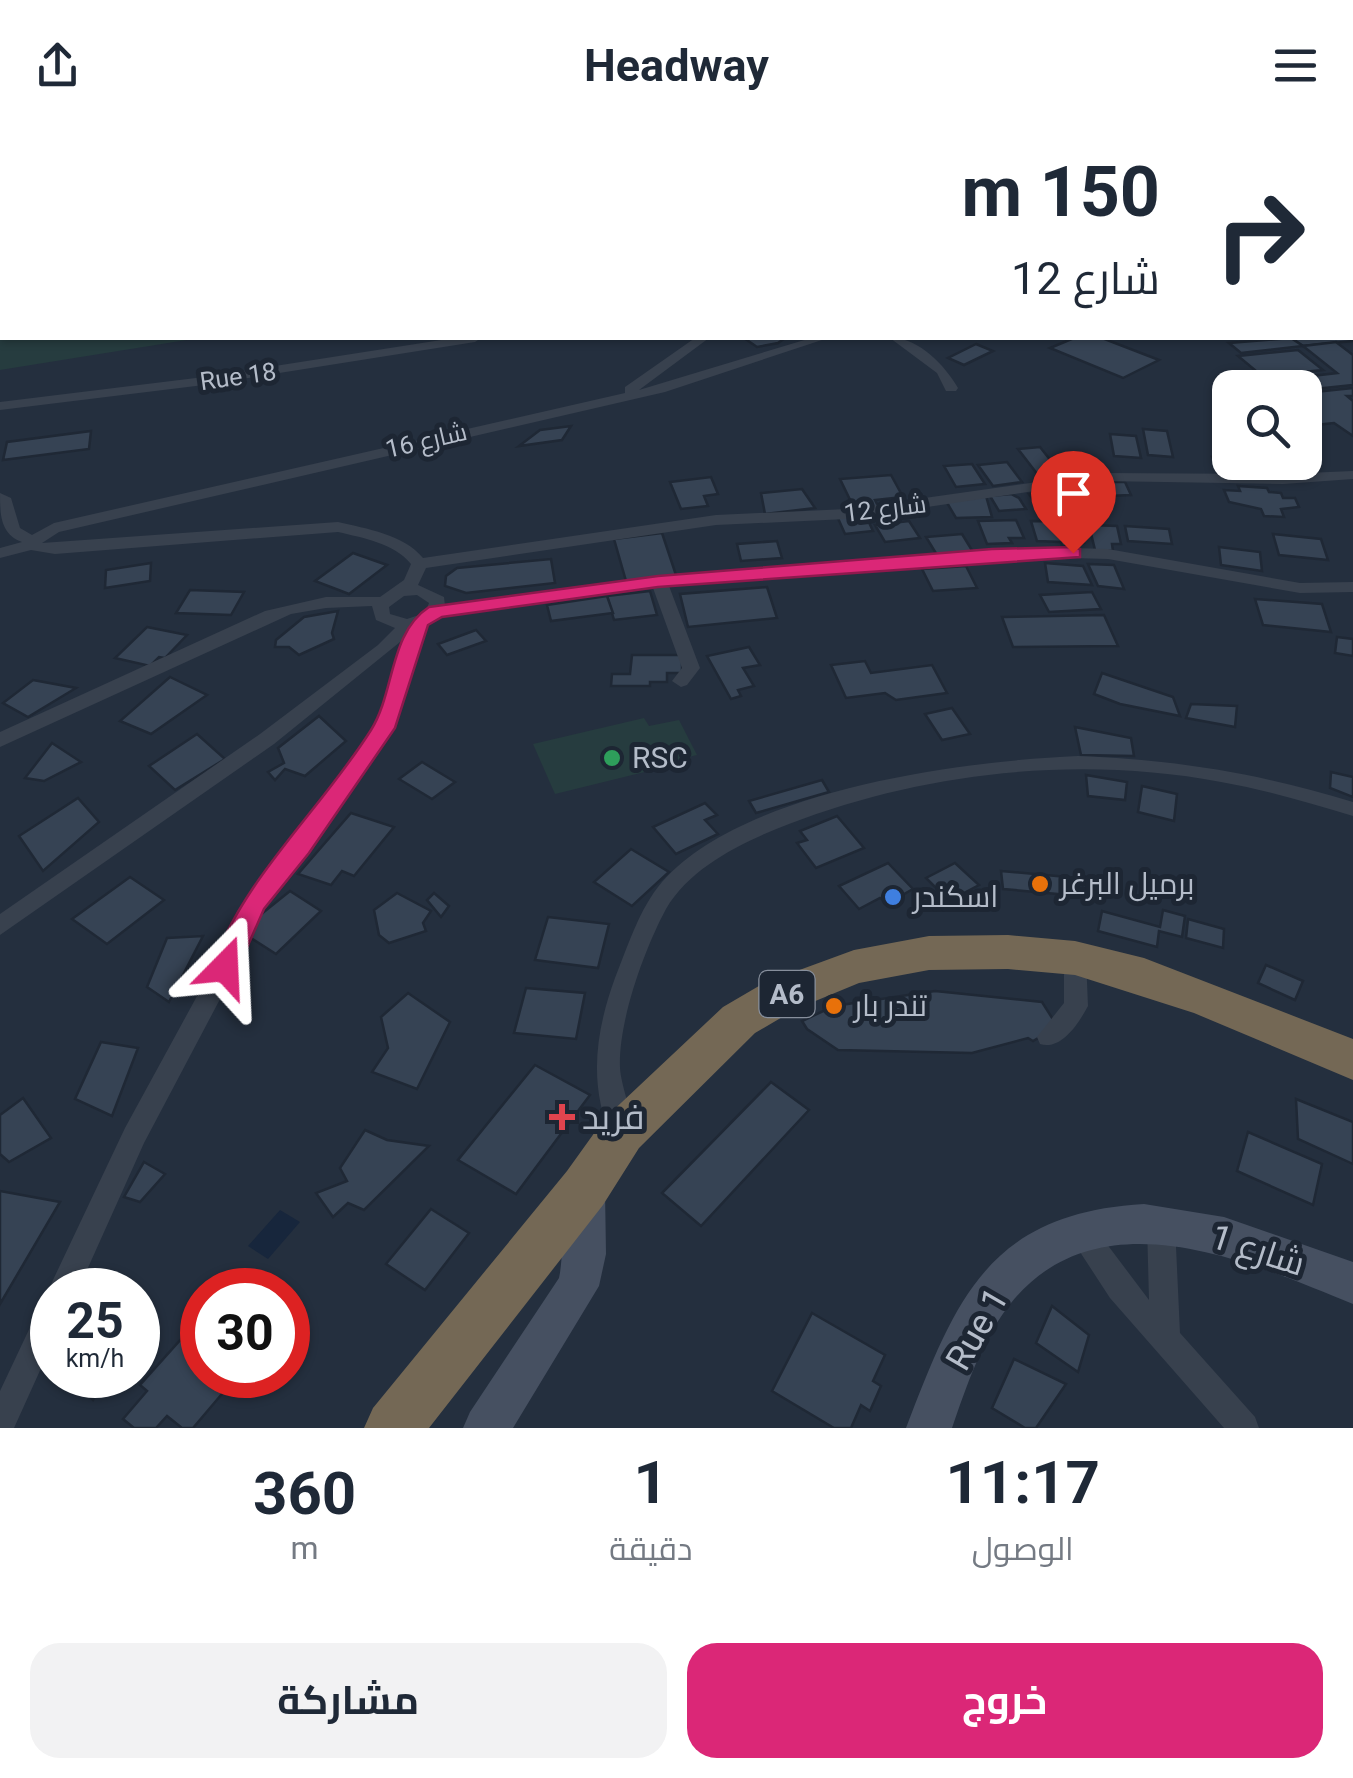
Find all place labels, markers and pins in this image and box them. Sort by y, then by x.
pin [1031,451,1116,554]
place label: RSC [632,740,688,775]
marker: RSC [601,747,623,769]
place label: برميل البرغر [1058,866,1194,902]
marker: برميل البرغر [1029,873,1051,895]
place label: اسكندر [911,879,998,914]
marker: اسكندر [882,886,904,908]
place label: تندر بار [852,988,927,1023]
marker: تندر بار [823,995,845,1017]
place label: فريد [582,1097,645,1138]
marker: فريد [551,1106,573,1128]

